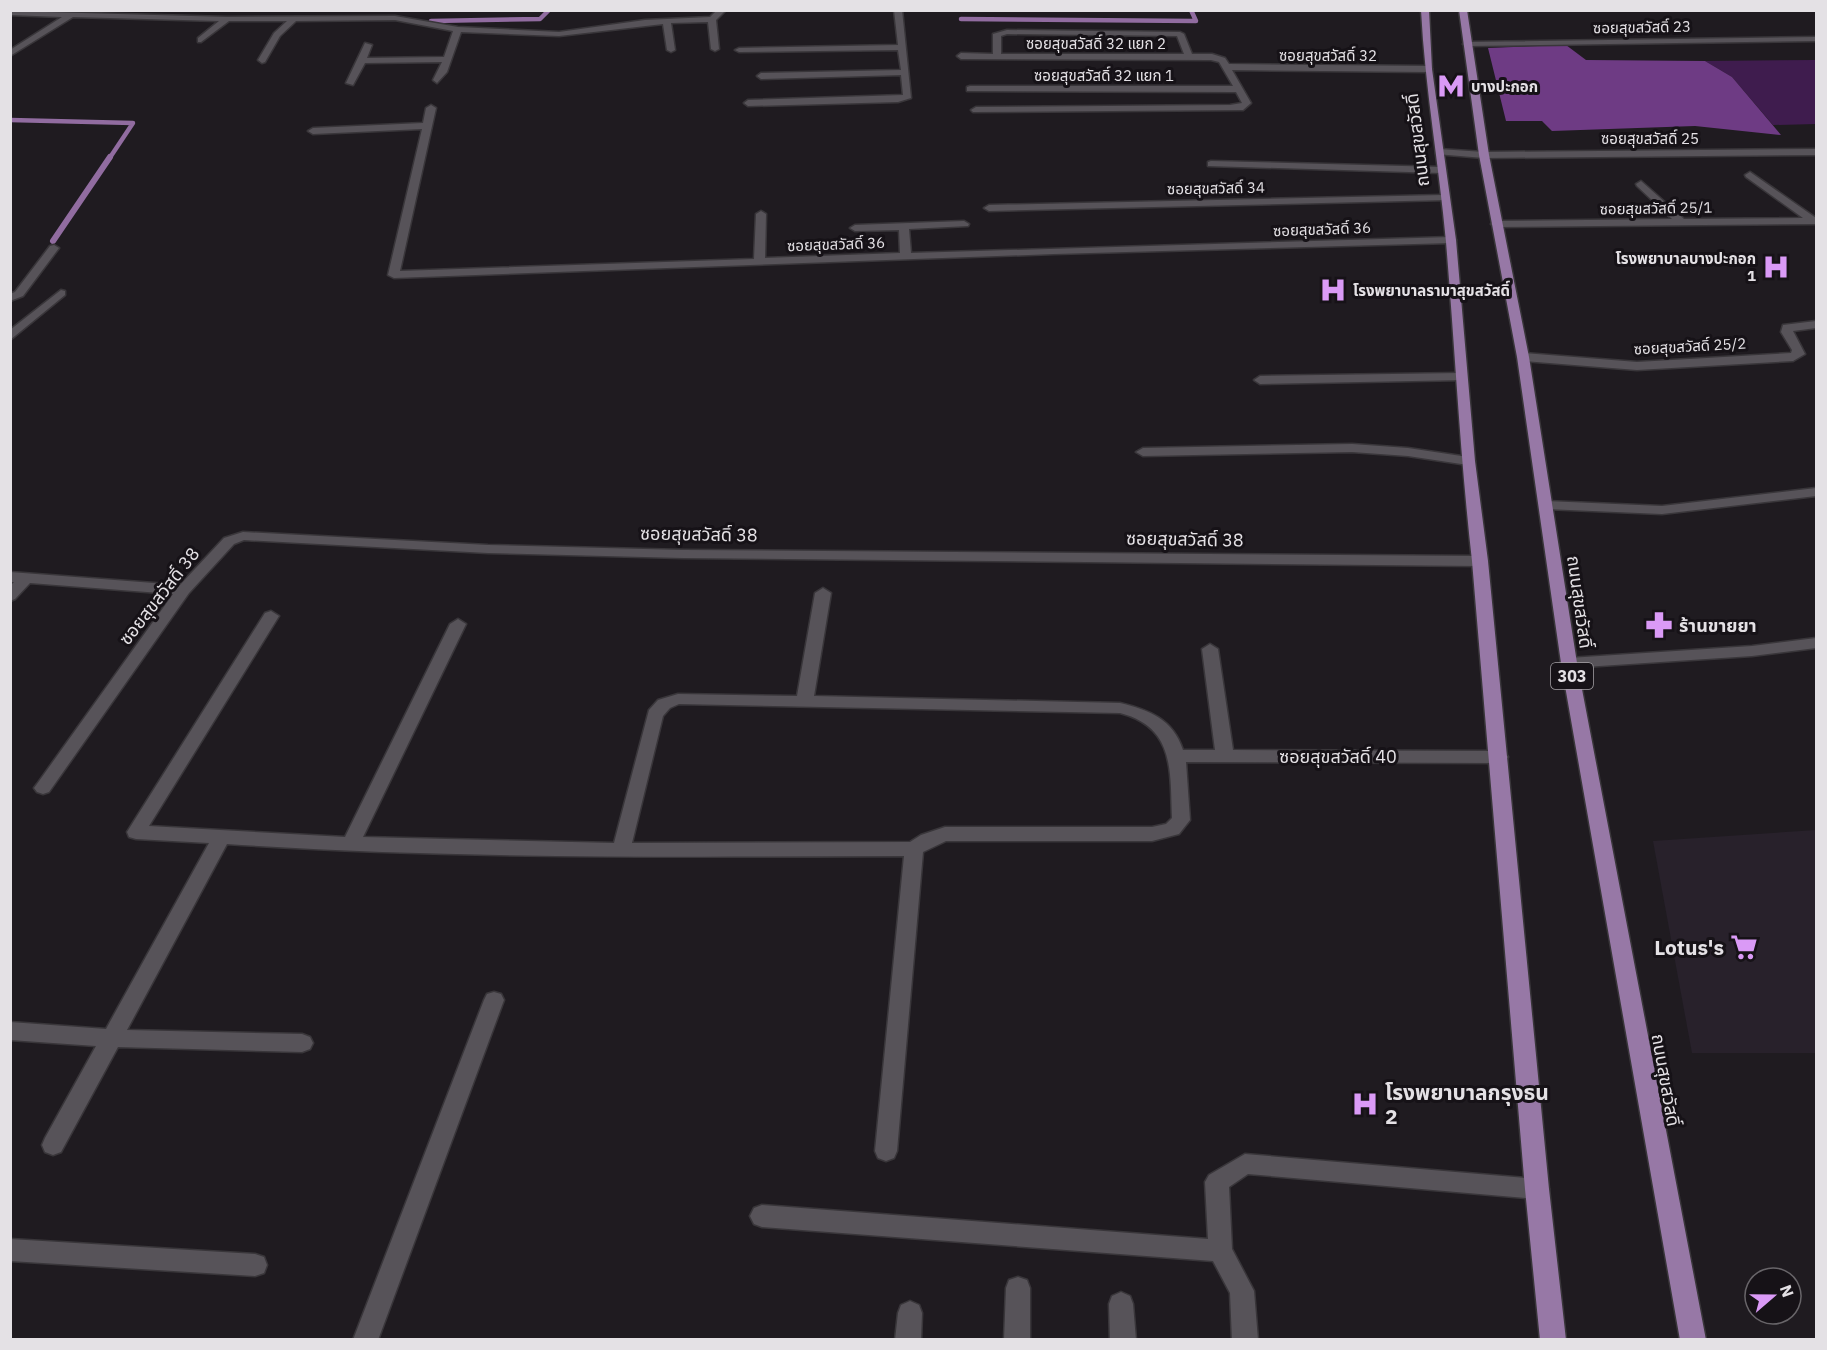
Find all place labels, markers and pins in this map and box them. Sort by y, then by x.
metro station icon: บางปะกอก [1436,71,1466,101]
place label: บางปะกอก [1471,77,1538,96]
place label: โรงพยาบาลบางปะกอก 1 [1616,249,1756,285]
hospital icon: โรงพยาบาลบางปะกอก 1 [1761,252,1791,282]
hospital icon: โรงพยาบาลรามาสุขสวัสดิ์ [1318,275,1348,305]
place label: โรงพยาบาลรามาสุขสวัสดิ์ [1353,280,1511,300]
pharmacy icon: ร้านขายยา [1644,610,1674,640]
place label: ร้านขายยา [1679,614,1757,637]
supermarket icon: Lotus's [1729,932,1759,962]
place label: Lotus's [1654,933,1724,961]
place label: โรงพยาบาลกรุงธน 2 [1385,1078,1549,1130]
hospital icon: โรงพยาบาลกรุงธน 2 [1350,1089,1380,1119]

